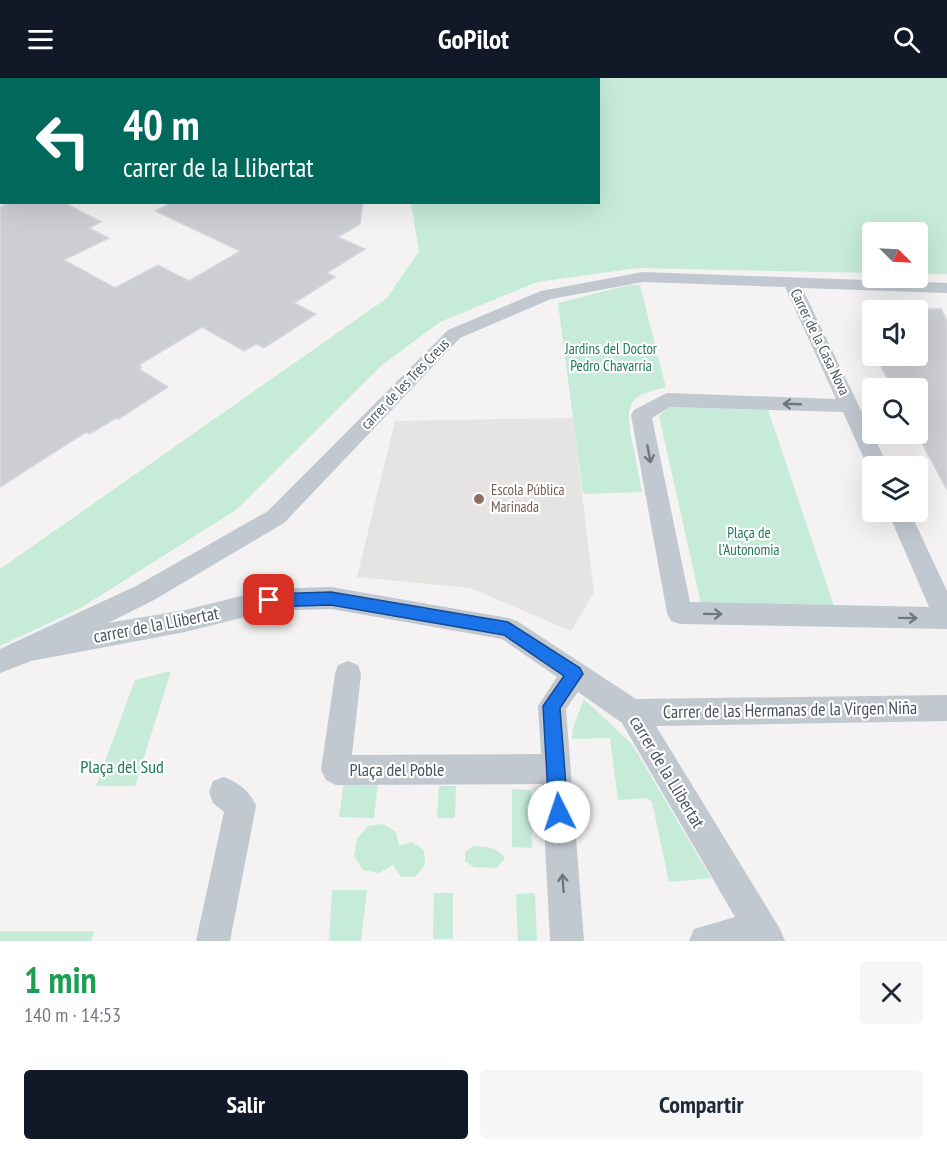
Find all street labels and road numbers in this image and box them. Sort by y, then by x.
street label: Carrer de la Casa Nova [786,285,854,398]
street label: carrer de les Tres Creus [356,334,453,433]
street label: carrer de la Llibertat [91,601,221,648]
street label: Carrer de las Hermanas de la Virgen Niña [663,696,917,723]
street label: carrer de la Llibertat [625,711,710,832]
street label: Plaça del Poble [350,758,445,781]

